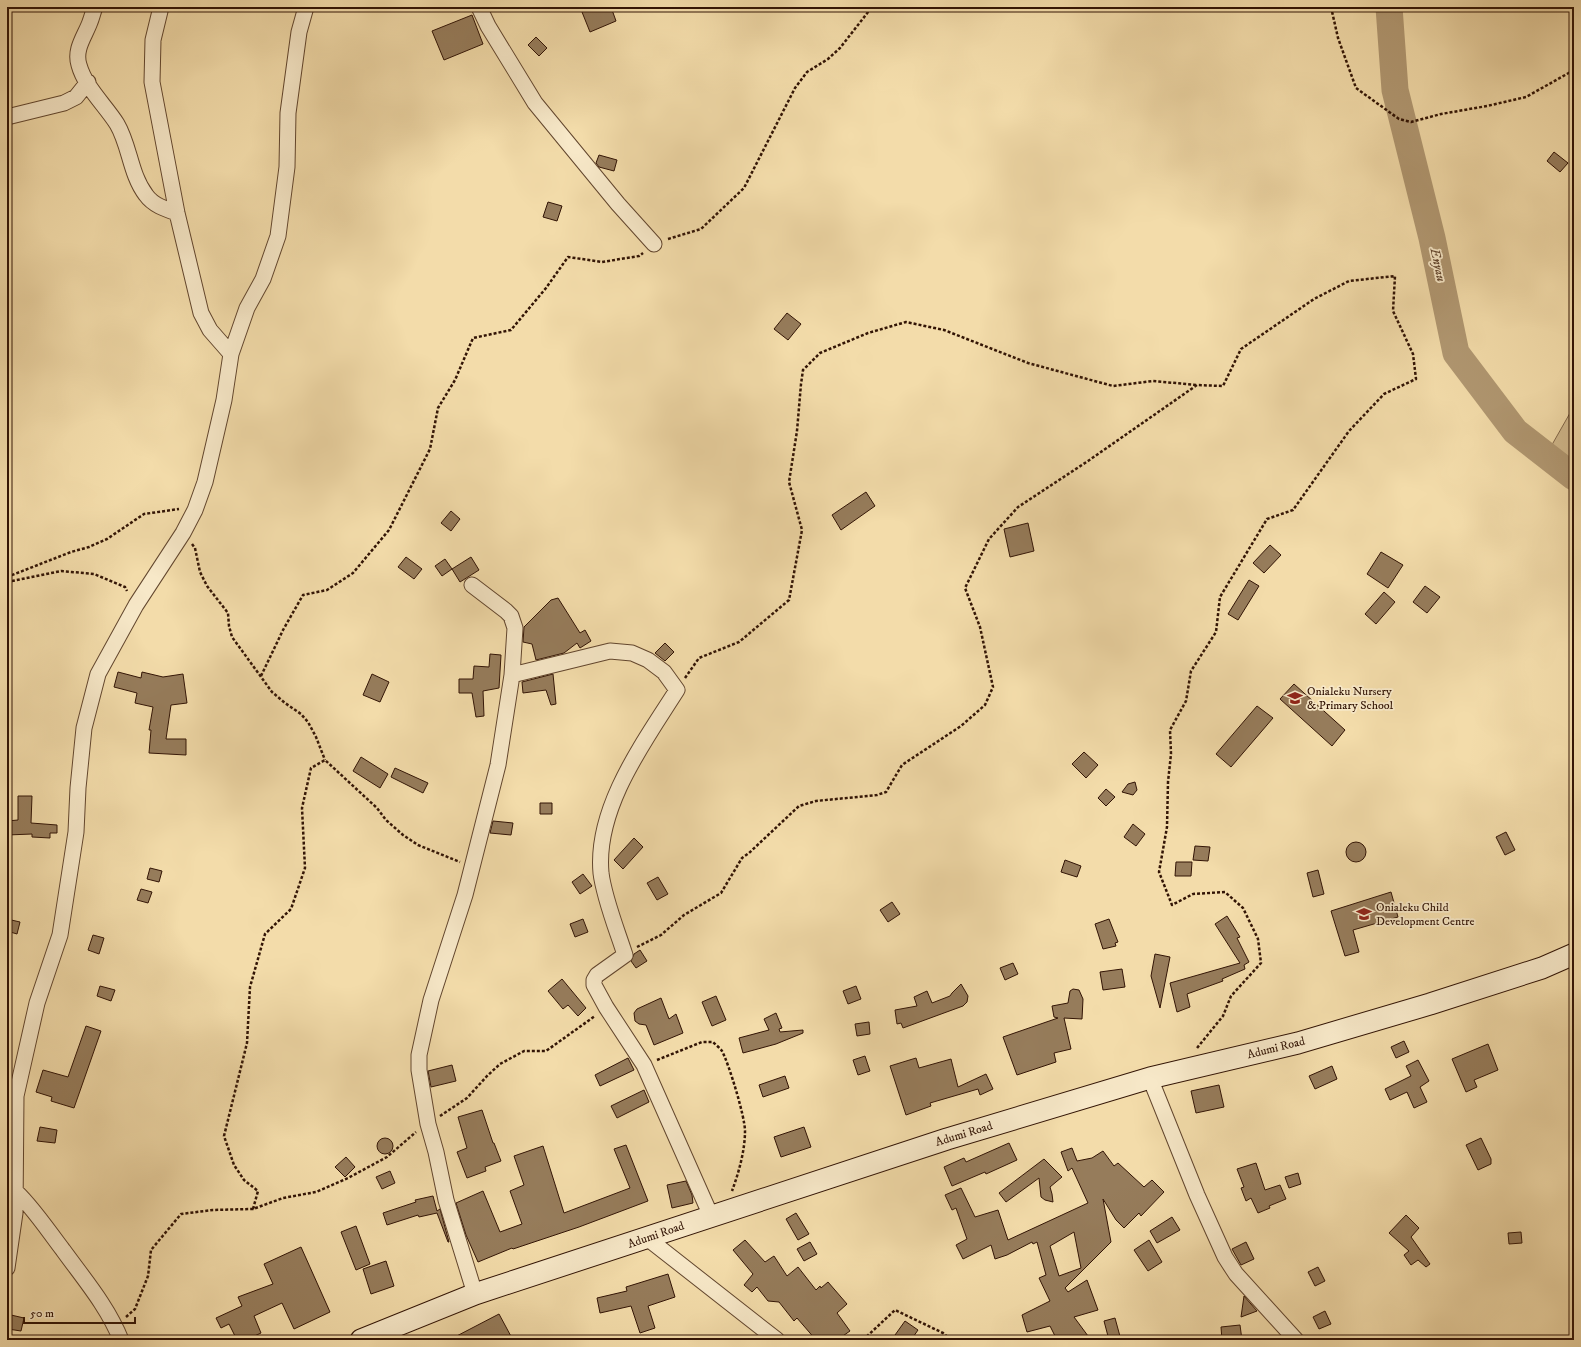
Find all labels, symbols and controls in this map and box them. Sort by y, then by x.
water label: Enyau [1426,246,1449,284]
place label: Onialeku Nursery & Primary School [1307,684,1394,713]
school or university icon: Onialeku Nursery & Primary School [1286,689,1304,707]
place label: Onialeku Child Development Centre [1376,900,1475,929]
school or university icon: Onialeku Child Development Centre [1355,905,1373,923]
street label: Adumi Road [1246,1034,1306,1062]
street label: Adumi Road [934,1118,994,1150]
street label: Adumi Road [626,1218,686,1252]
scale bar [24,1299,135,1325]
text: 50 m [30,1306,54,1321]

